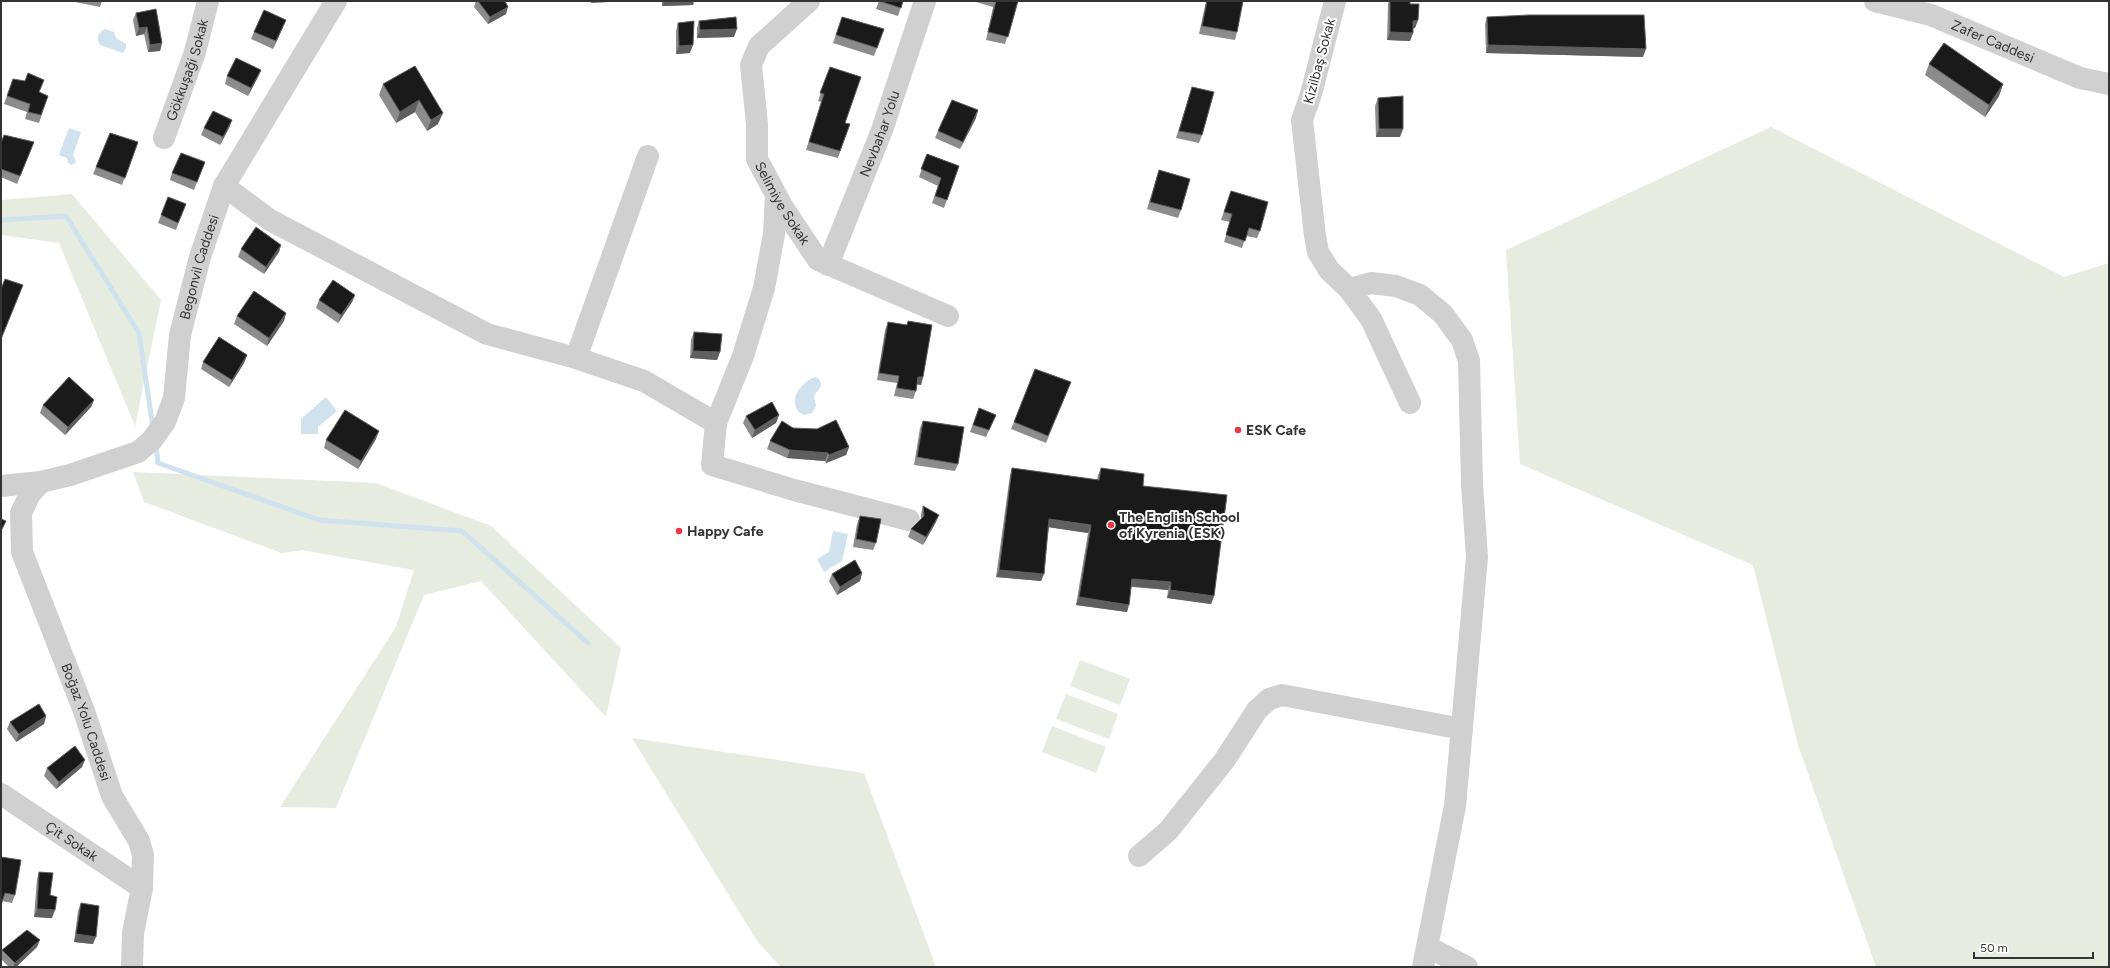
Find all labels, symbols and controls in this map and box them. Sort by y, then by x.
street label: Kizilbaş Sokak [1300,16,1339,106]
street label: Gökkuşaği Sokak [163,17,212,123]
street label: Zafer Caddesi [1949,17,2037,67]
street label: Nevbahar Yolu [856,89,903,180]
street label: Selimiye Sokak [751,159,813,248]
street label: Begonvil Caddesi [176,212,223,321]
place label: ESK Cafe [1246,422,1306,439]
marker: ESK Cafe [1233,425,1243,435]
place label: The English School of Kyrenia (ESK) [1119,509,1240,542]
marker: The English School of Kyrenia (ESK) [1106,520,1116,530]
place label: Happy Cafe [687,523,764,540]
marker: Happy Cafe [674,526,684,536]
street label: Boğaz Yolu Caddesi [57,661,114,783]
street label: Çit Sokak [42,818,101,865]
scale bar [1974,934,2093,960]
text: 50 m [1980,941,2008,955]

